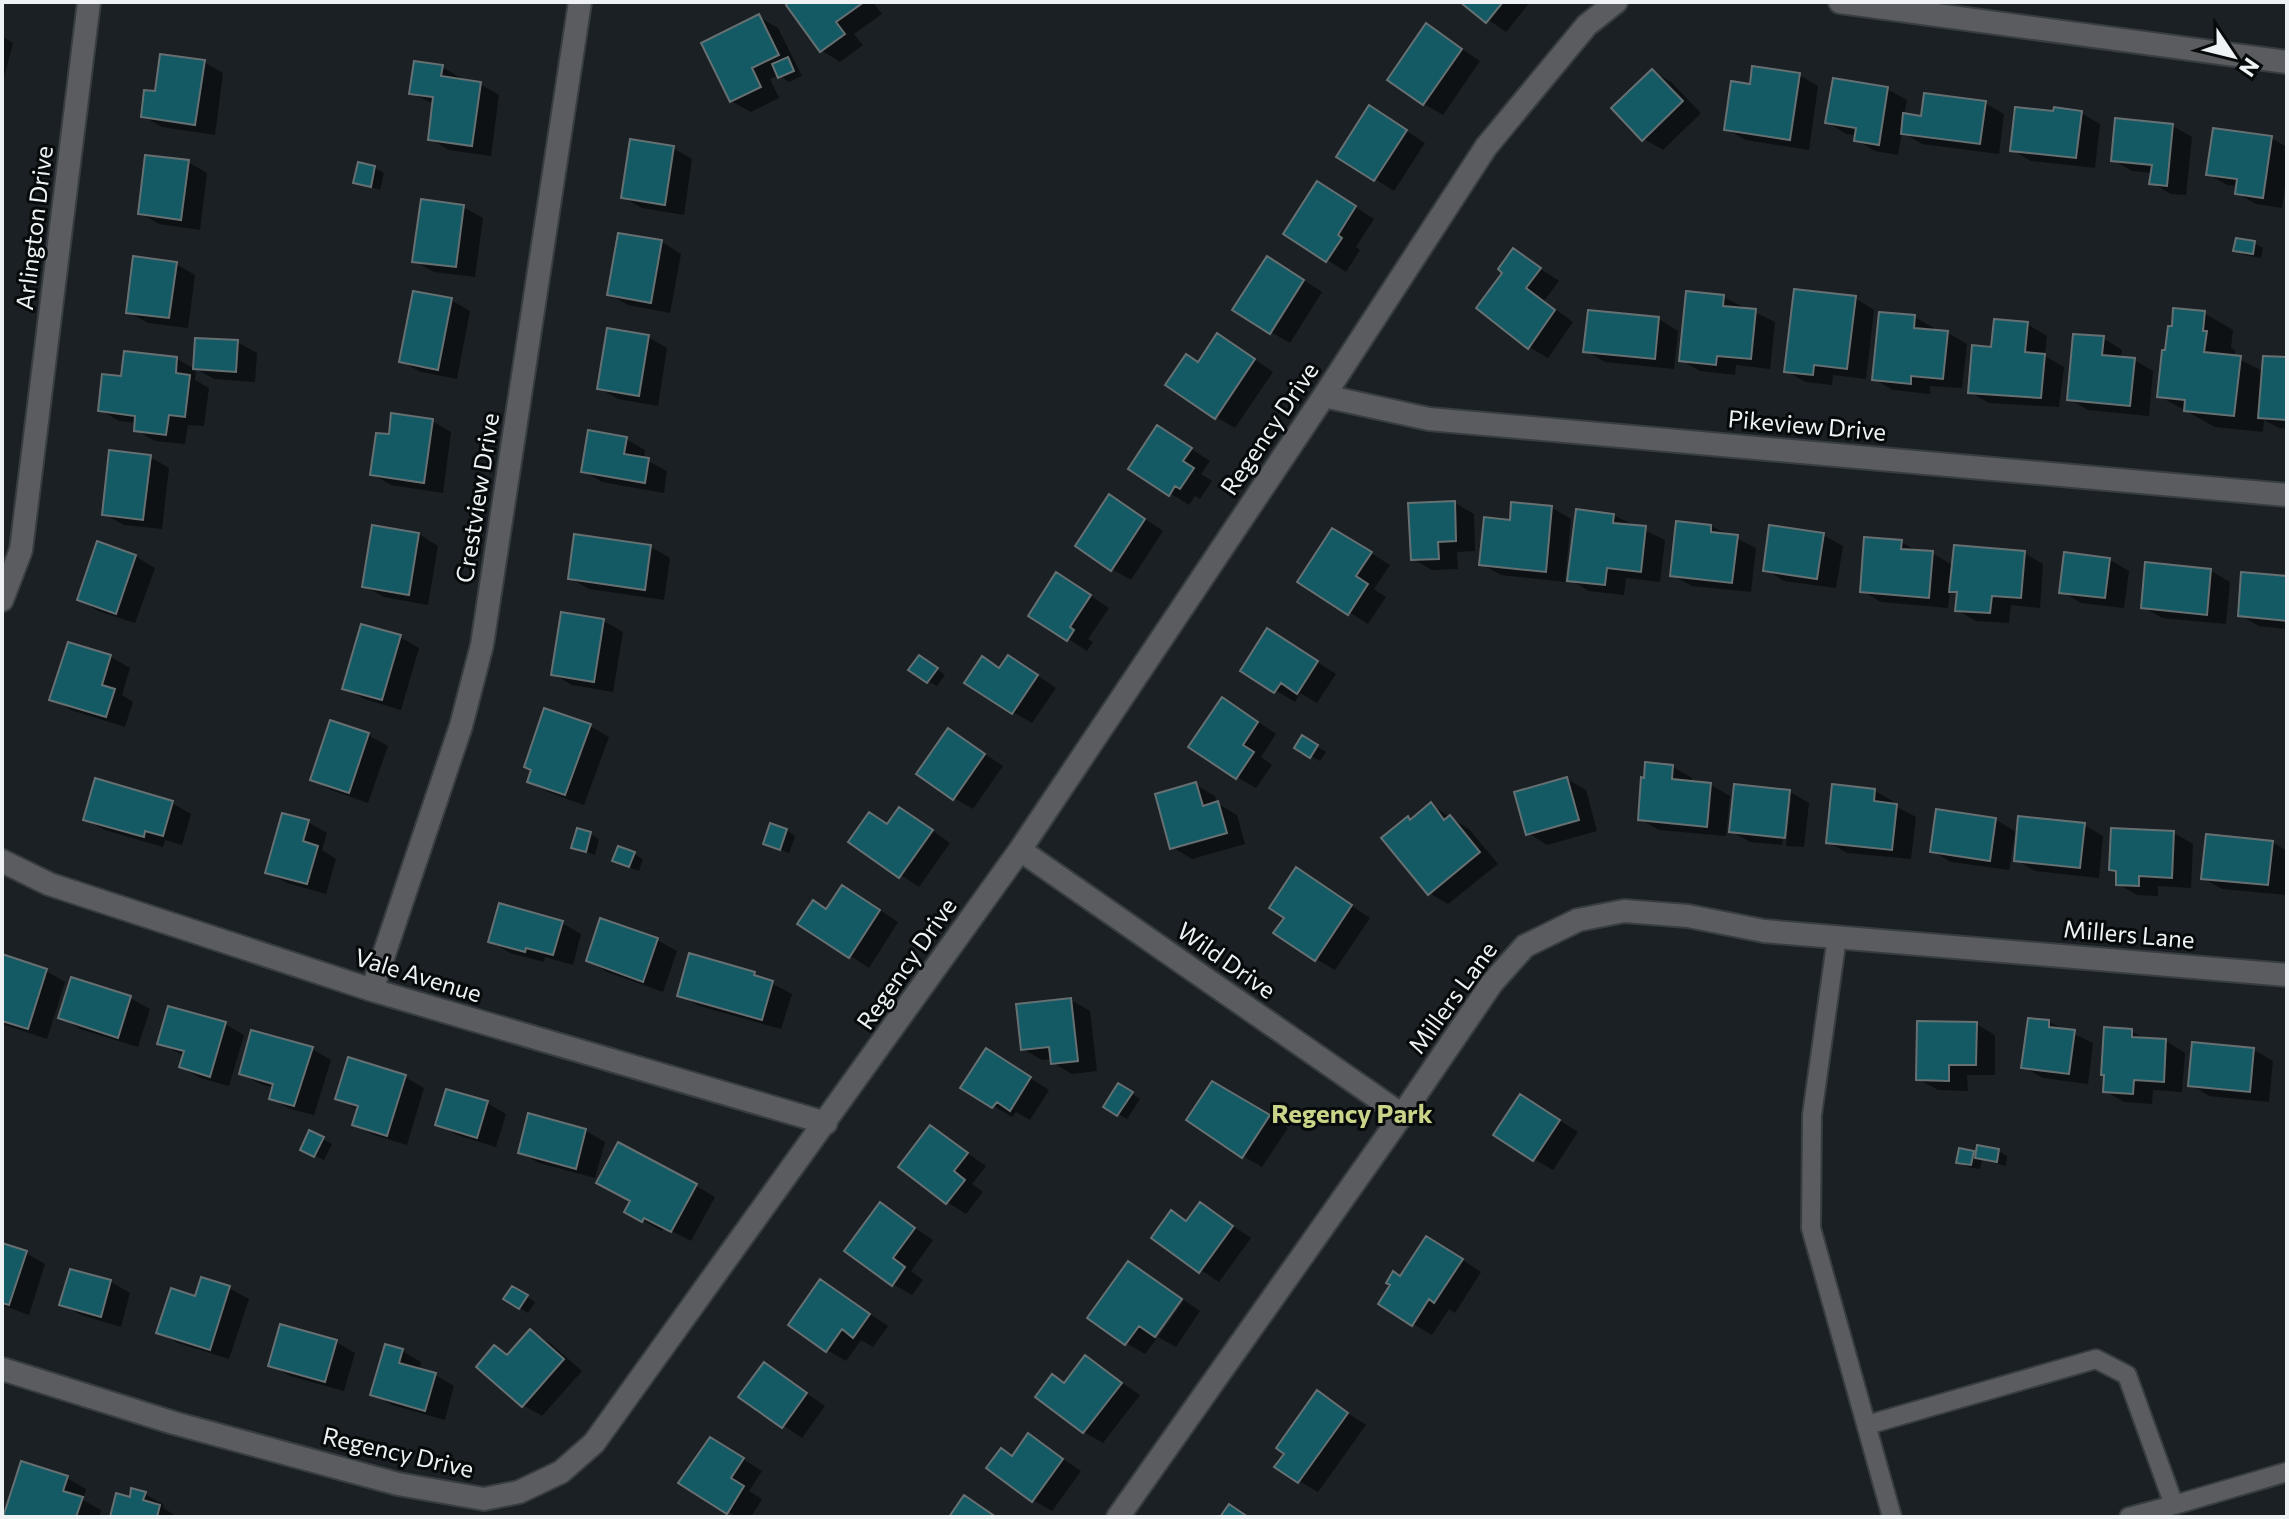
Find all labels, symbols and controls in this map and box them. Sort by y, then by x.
north arrow [2193,16,2273,96]
text: N [2234,53,2266,82]
street label: Arlington Drive [9,144,58,312]
street label: Regency Drive [1214,356,1324,500]
street label: Pikeview Drive [1727,403,1887,446]
street label: Crestview Drive [449,411,504,585]
street label: Regency Drive [850,892,962,1035]
street label: Millers Lane [2062,913,2196,954]
street label: Wild Drive [1172,915,1282,1004]
street label: Millers Lane [1401,935,1502,1059]
street label: Vale Avenue [352,942,485,1008]
district label: Regency Park [1271,1097,1433,1128]
street label: Regency Drive [320,1420,477,1483]

